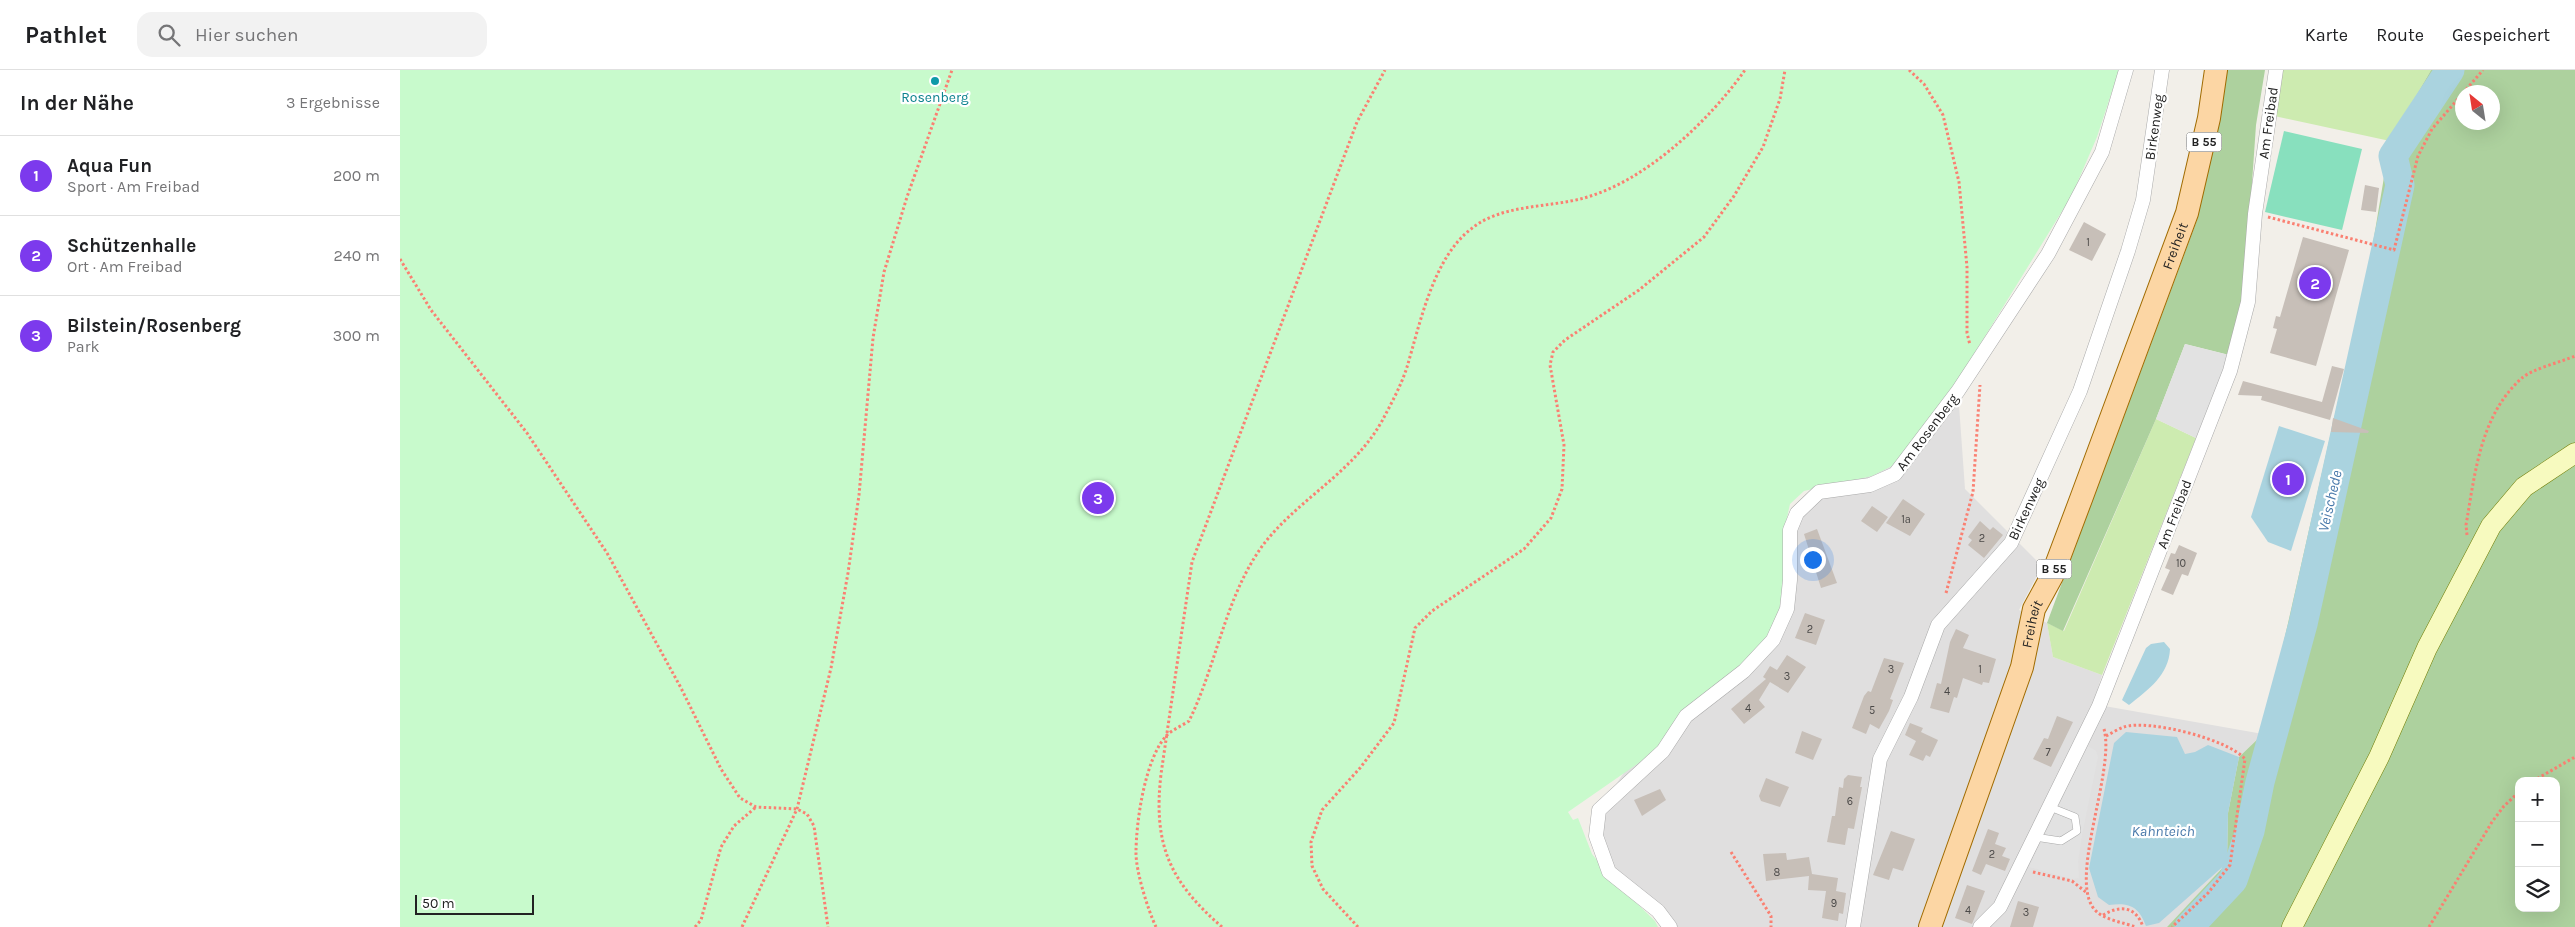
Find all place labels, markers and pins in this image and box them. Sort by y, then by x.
marker: Rosenberg [929,75,941,87]
place label: Rosenberg [901,89,969,106]
pin: 2 [2299,264,2331,302]
pin: 1 [2272,460,2304,498]
pin: 3 [1082,479,1114,517]

